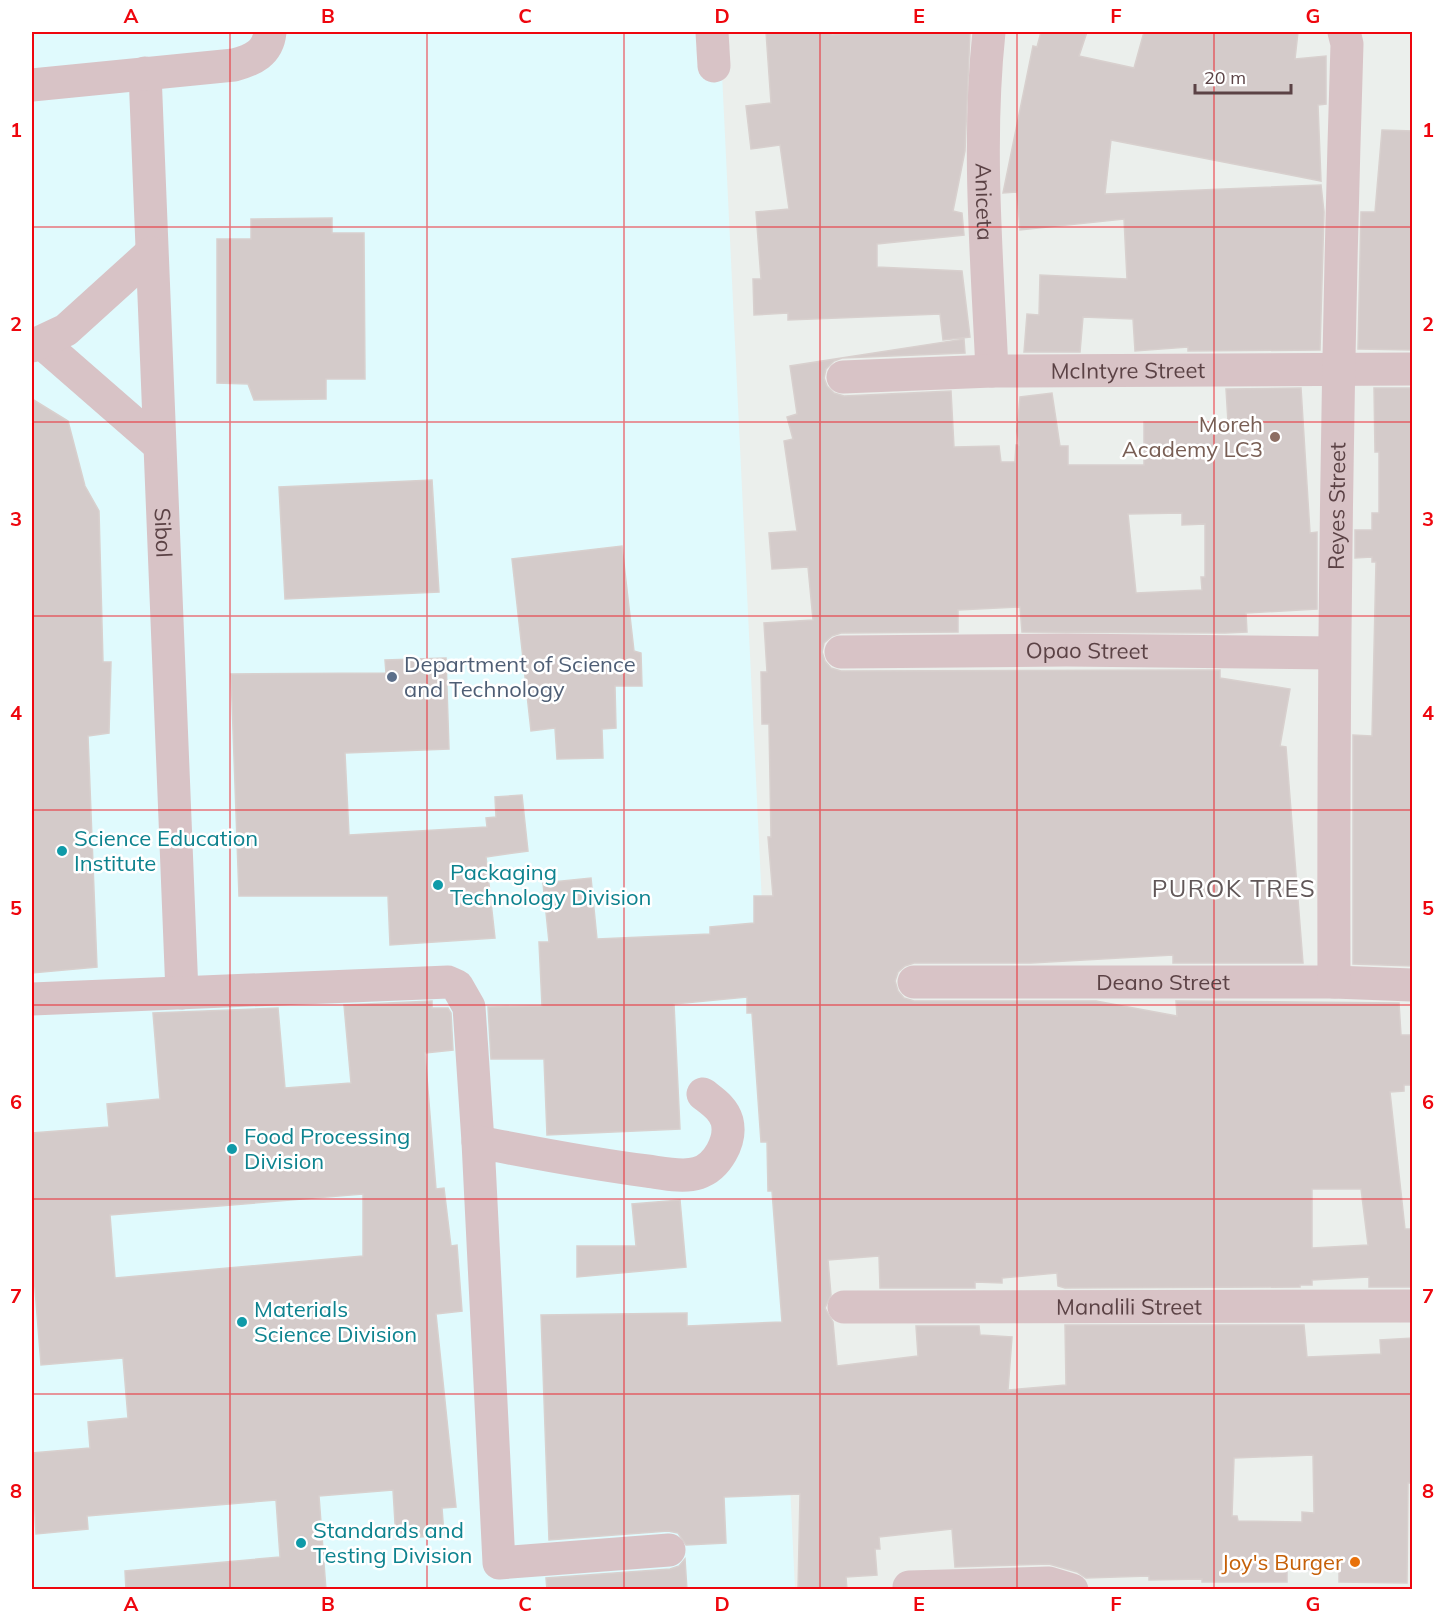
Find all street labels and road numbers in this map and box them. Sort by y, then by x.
street label: Aniceta [969,163,1000,241]
street label: McIntyre Street [1051,356,1205,385]
street label: Reyes Street [1322,442,1351,570]
street label: Sibol [148,507,178,558]
street label: Opao Street [1026,636,1149,665]
street label: Deano Street [1096,968,1230,996]
street label: Manalili Street [1056,1292,1202,1321]

